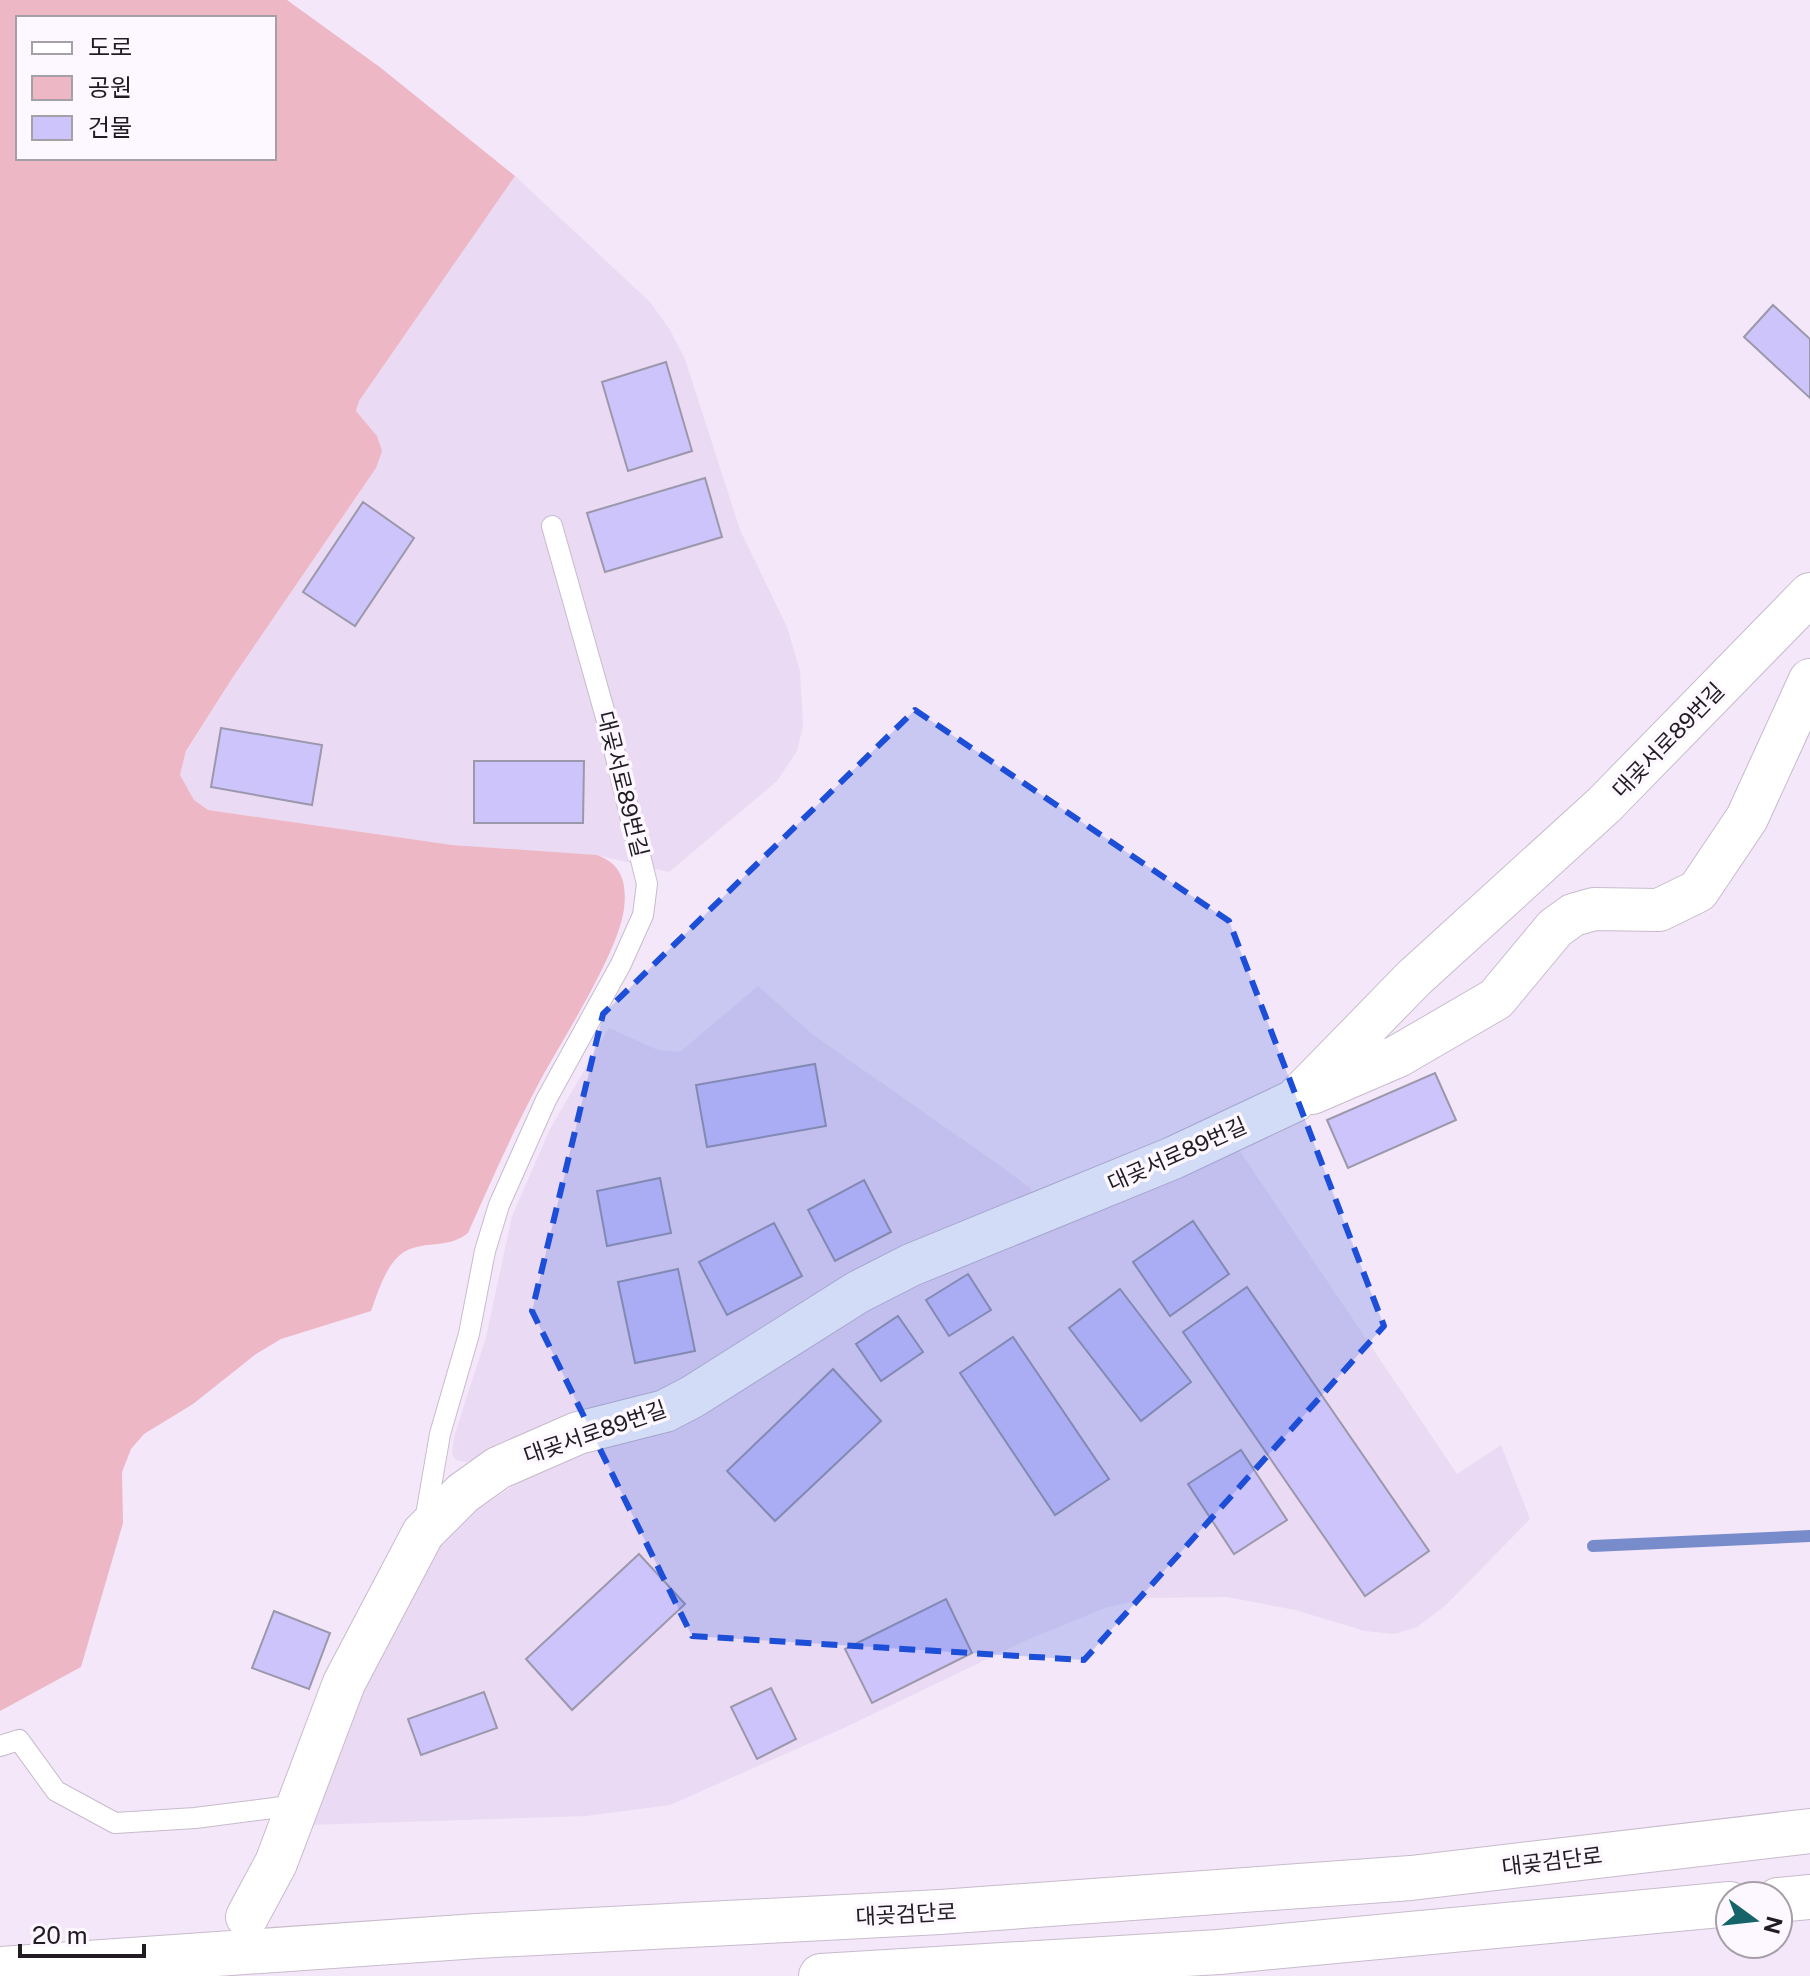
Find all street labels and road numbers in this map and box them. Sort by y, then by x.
street label: 대곶서로89번길 [1607,677,1729,803]
street label: 대곶서로89번길 [592,708,654,860]
street label: 대곶서로89번길 [1104,1112,1250,1196]
street label: 대곶서로89번길 [520,1395,670,1469]
street label: 대곶검단로 [1500,1842,1604,1880]
street label: 대곶검단로 [855,1898,957,1930]

